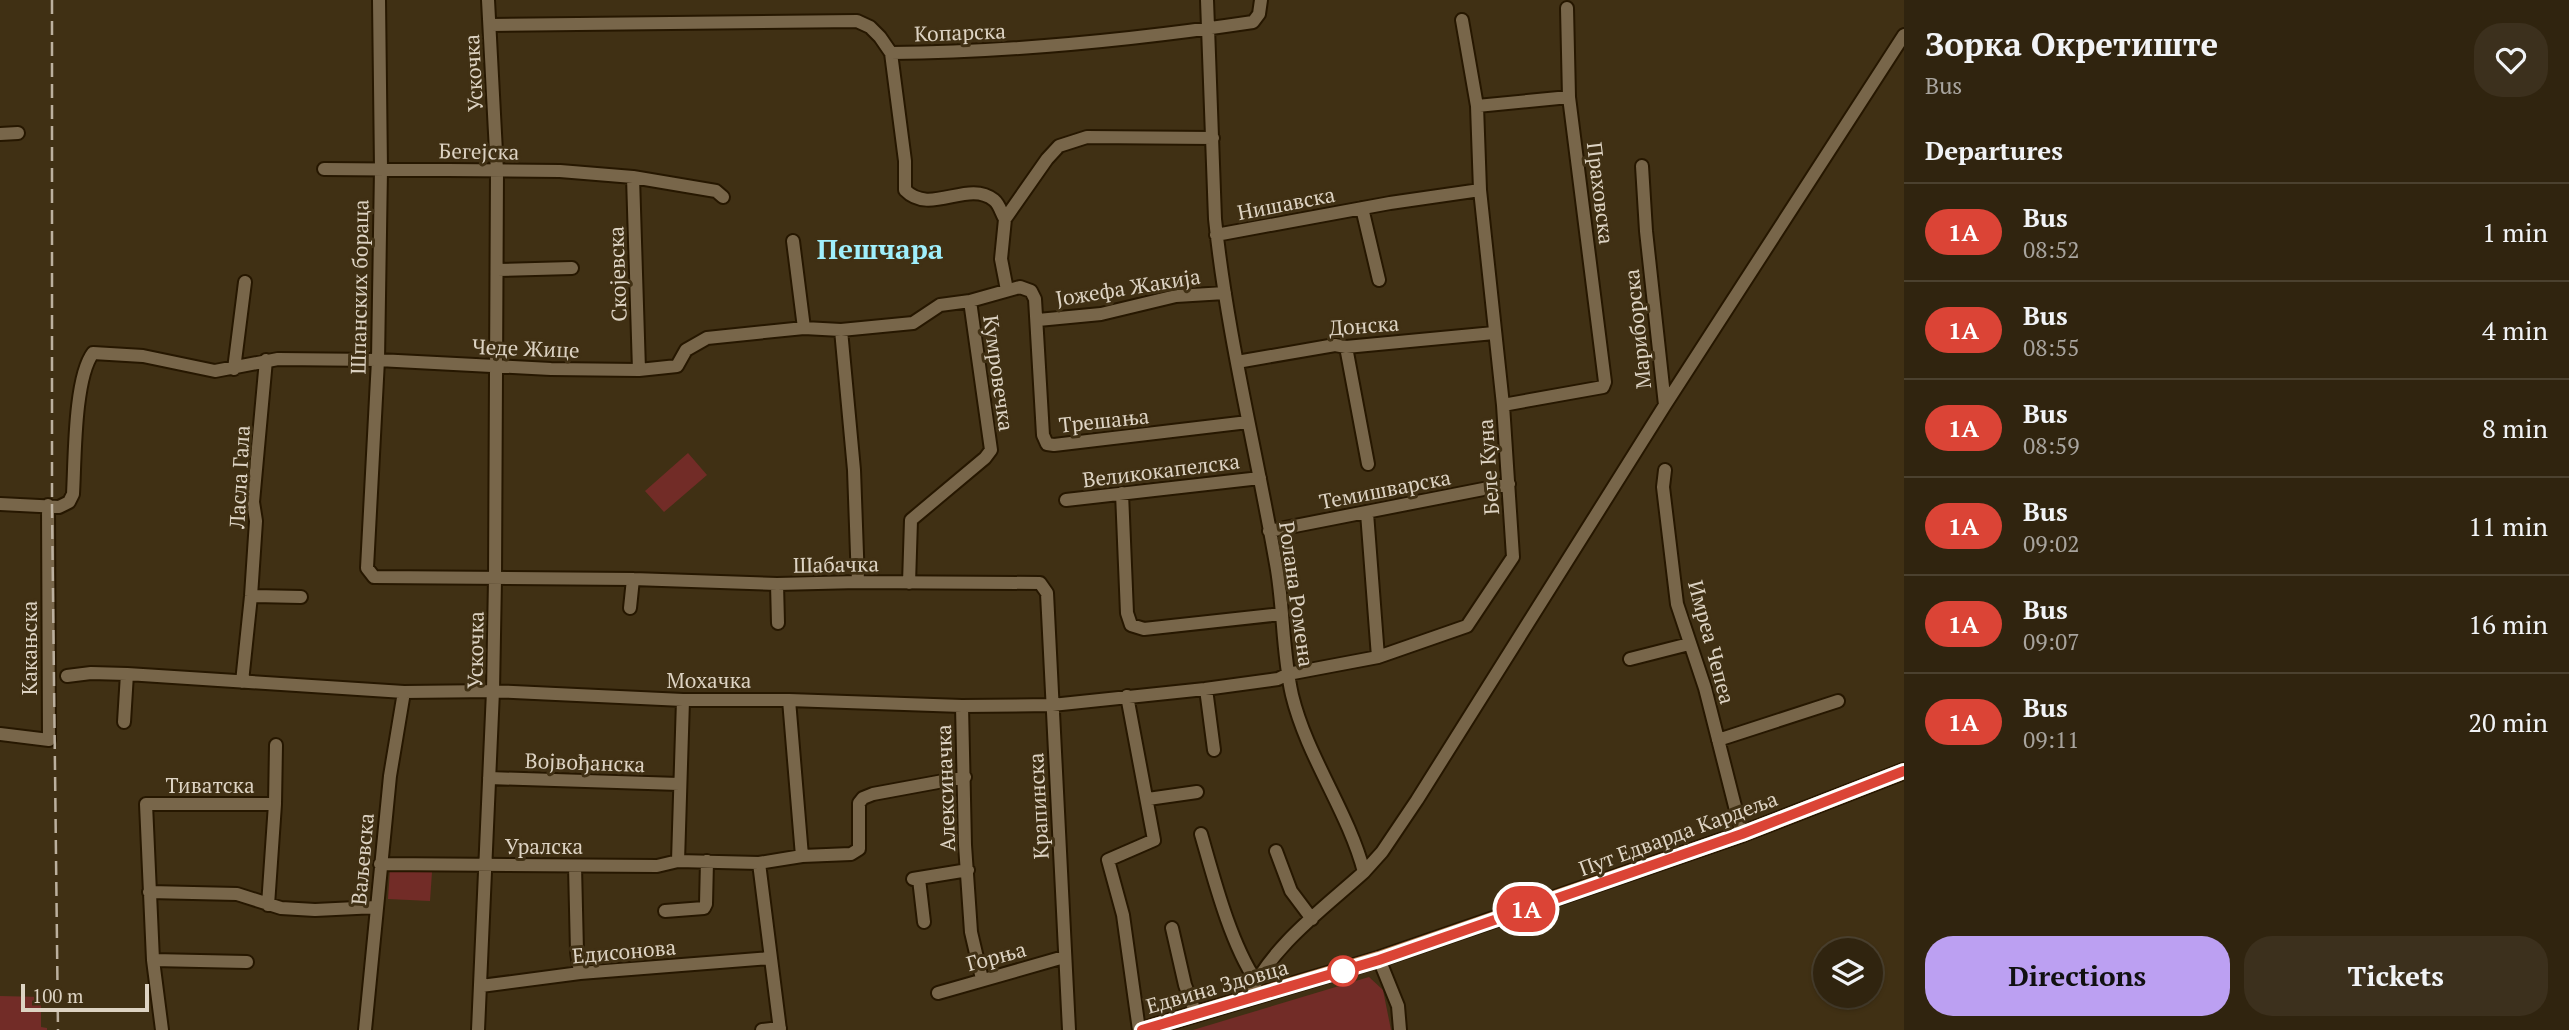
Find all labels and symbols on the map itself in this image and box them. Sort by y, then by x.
street label: Копарска [914,16,1007,48]
street label: Ускочка [457,33,489,112]
street label: Бегејска [438,136,520,166]
street label: Праховска [1581,140,1621,246]
street label: Нишавска [1235,180,1338,226]
street label: Шпанских бораца [343,199,375,375]
street label: Скојевска [601,225,633,322]
district label: Пешчара [817,230,944,267]
street label: Јожефа Жакија [1054,262,1203,312]
street label: Мариборска [1617,267,1657,390]
street label: Донска [1328,309,1400,341]
street label: Кумровечка [977,313,1021,433]
street label: Чеде Жице [472,332,580,364]
street label: Трешања [1058,401,1151,439]
street label: Беле Куна [1471,418,1505,516]
street label: Ласла Гала [222,424,256,530]
street label: Великокапелска [1081,446,1242,494]
street label: Темишварска [1317,462,1453,515]
street label: Ролана Ромена [1273,520,1321,669]
street label: Шабачка [793,549,880,579]
street label: Имреа Чепеа [1682,577,1742,707]
street label: Какањска [15,600,43,695]
street label: Ускочка [460,611,490,689]
street label: Мохачка [667,666,752,694]
street label: Алексиначка [929,724,961,852]
street label: Војвођанска [524,746,646,778]
street label: Крапинска [1021,752,1055,860]
street label: Тиватска [165,771,255,799]
street label: Пут Едварда Кардеља [1575,784,1782,882]
street label: Ваљевска [344,811,380,906]
street label: Уралска [505,832,583,860]
line badge: 1A [1494,886,1558,932]
street label: Едисонова [571,932,678,969]
street label: Горња [963,935,1029,977]
street label: Едвина Здовца [1143,952,1292,1020]
unlabelled marker [1328,956,1358,986]
scale bar [21,981,149,1013]

